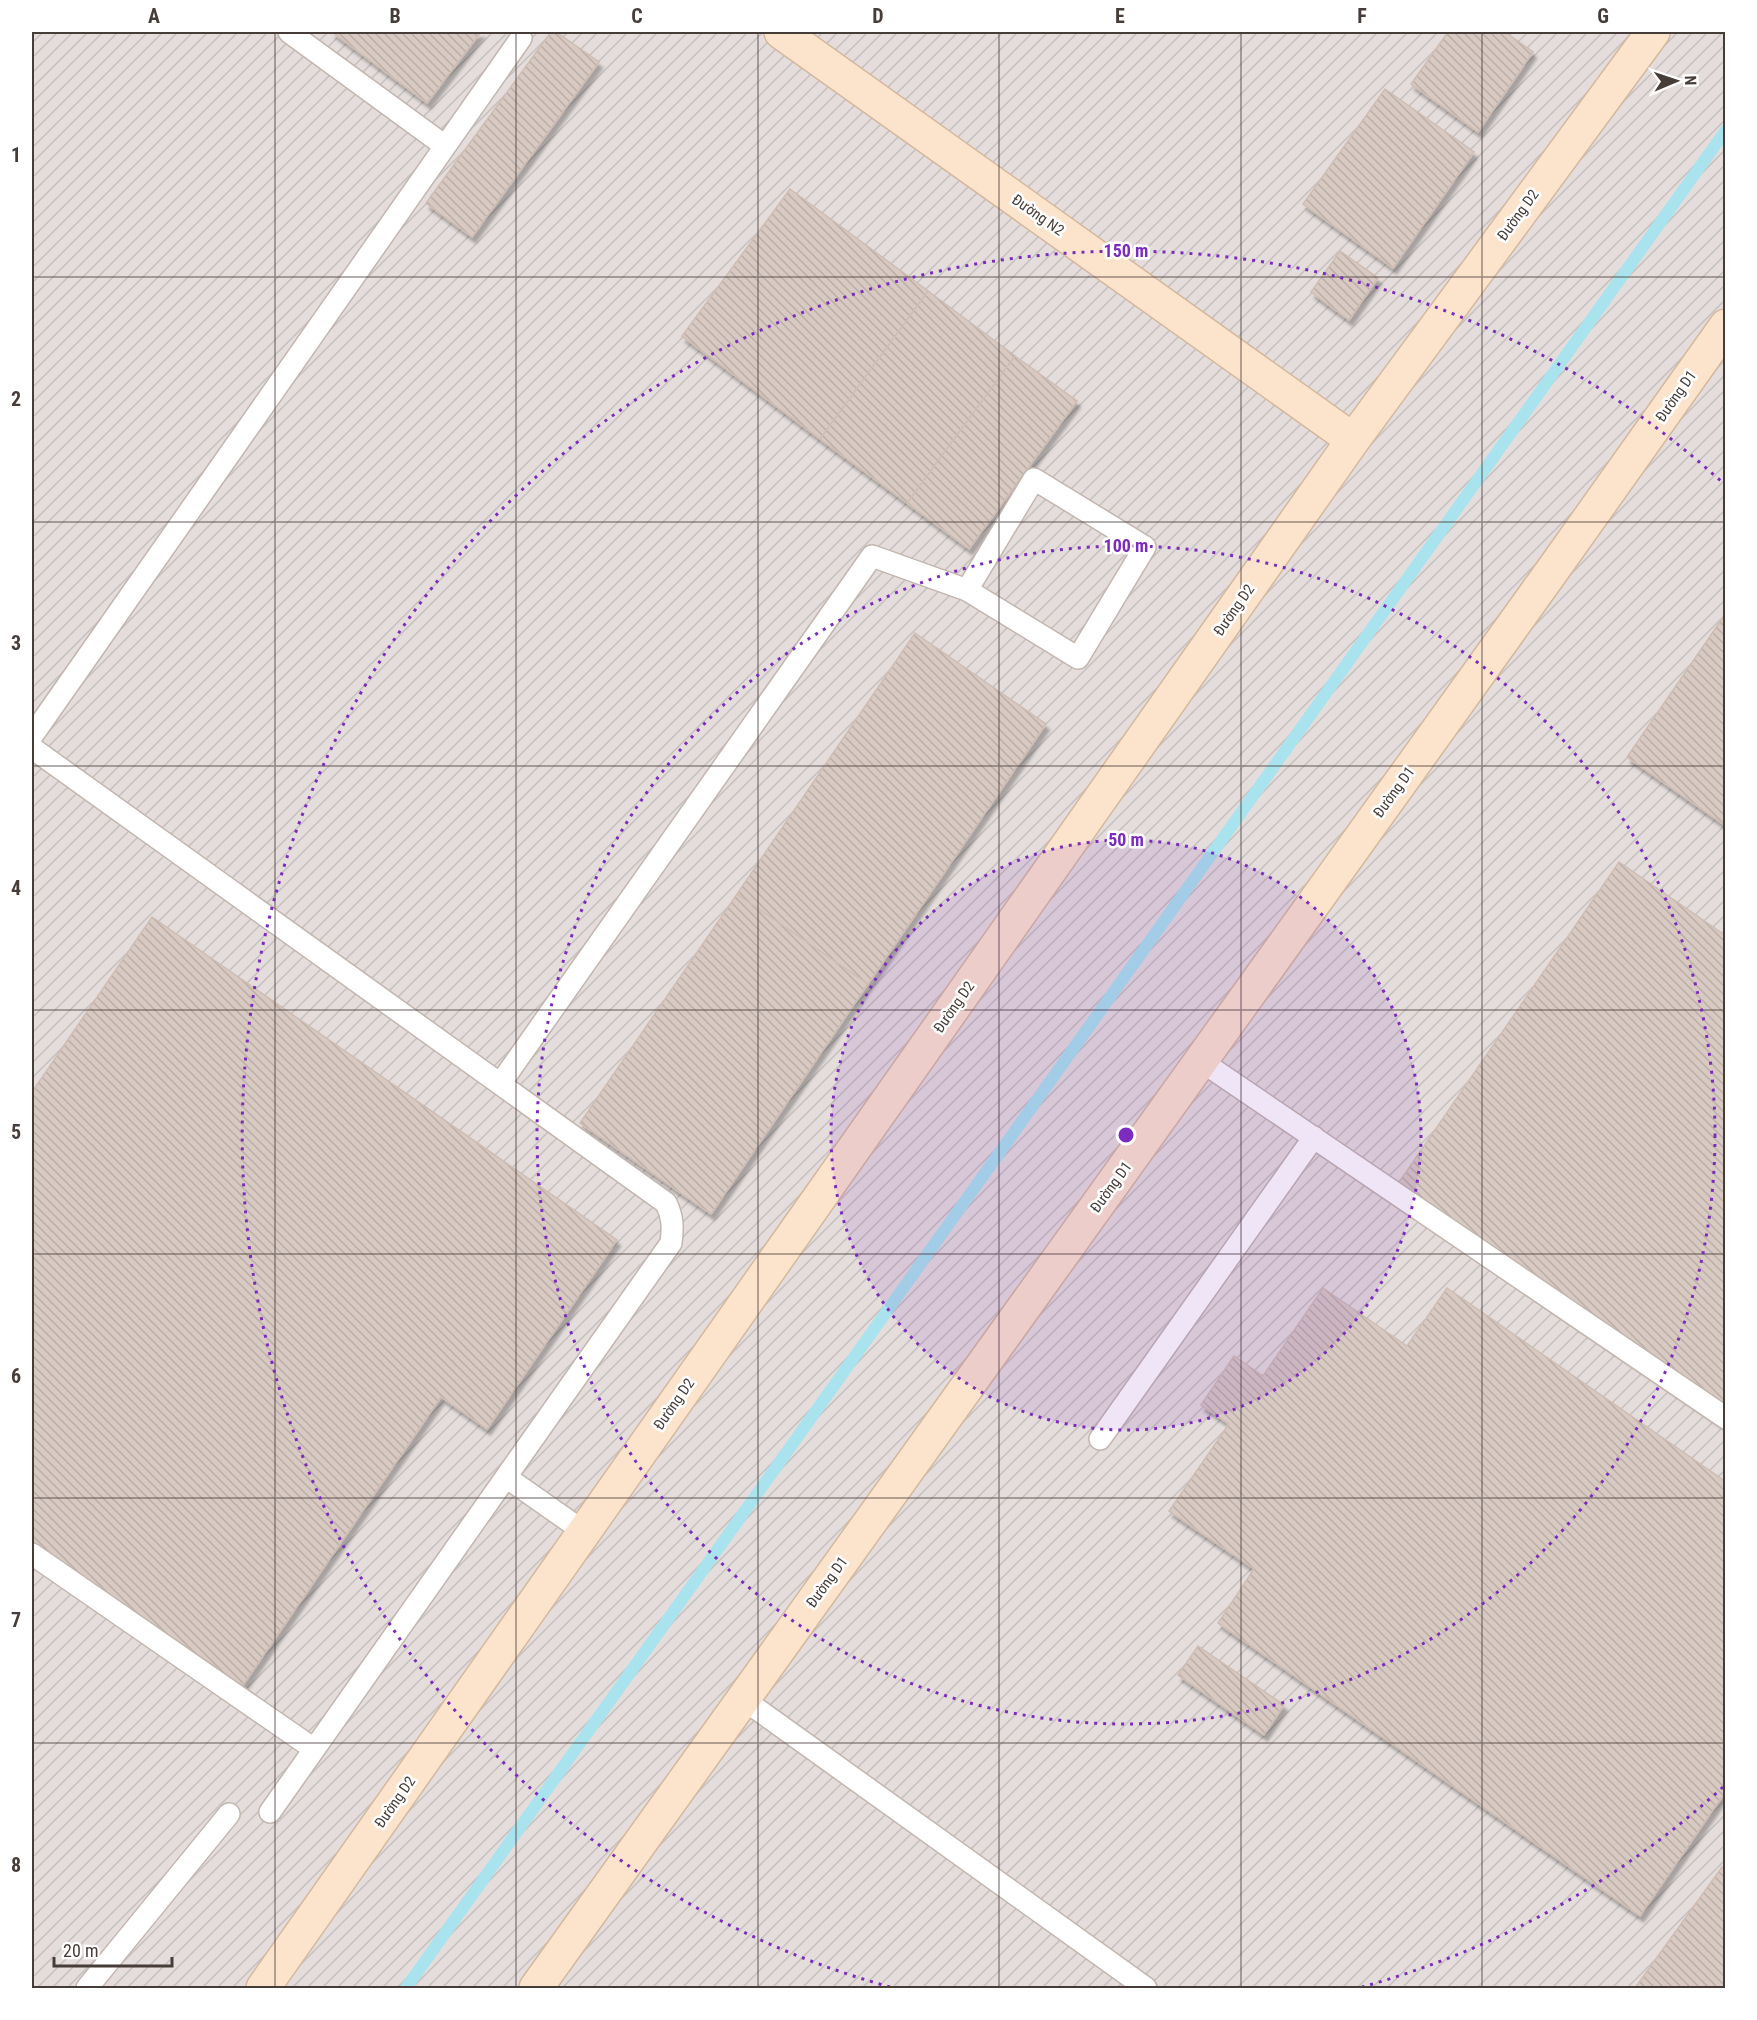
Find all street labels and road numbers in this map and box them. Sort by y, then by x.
street label: Đường D2 [1493,186,1543,244]
street label: Đường N2 [1009,191,1067,239]
street label: Đường D1 [1652,367,1700,425]
street label: Đường D2 [1210,581,1258,639]
street label: Đường D1 [1369,763,1419,821]
street label: Đường D2 [930,978,978,1036]
street label: Đường D1 [1086,1158,1136,1216]
street label: Đường D2 [650,1375,698,1433]
street label: Đường D1 [802,1553,852,1611]
street label: Đường D2 [371,1773,419,1831]

